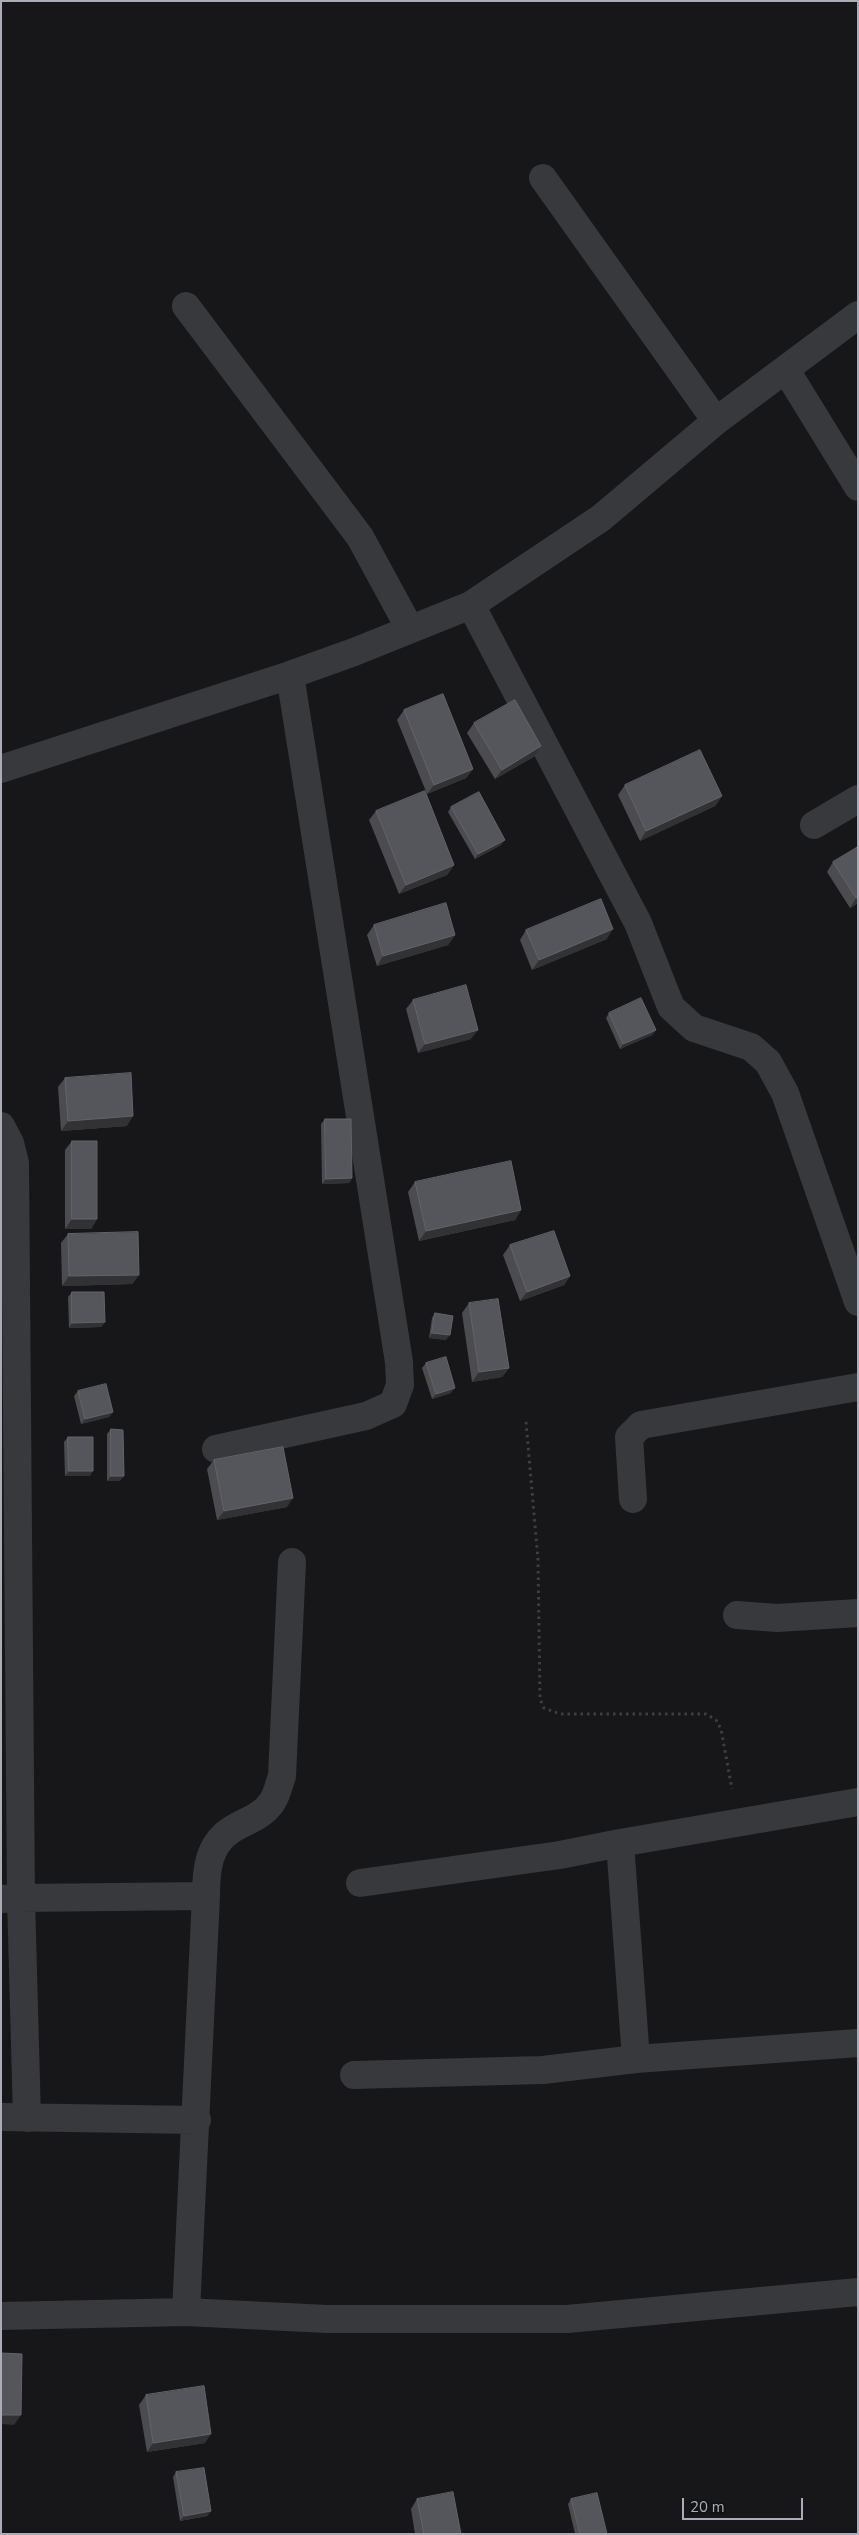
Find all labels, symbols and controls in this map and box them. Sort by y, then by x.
scale bar [684,2488,805,2520]
text: 20 m [690,2497,725,2517]

